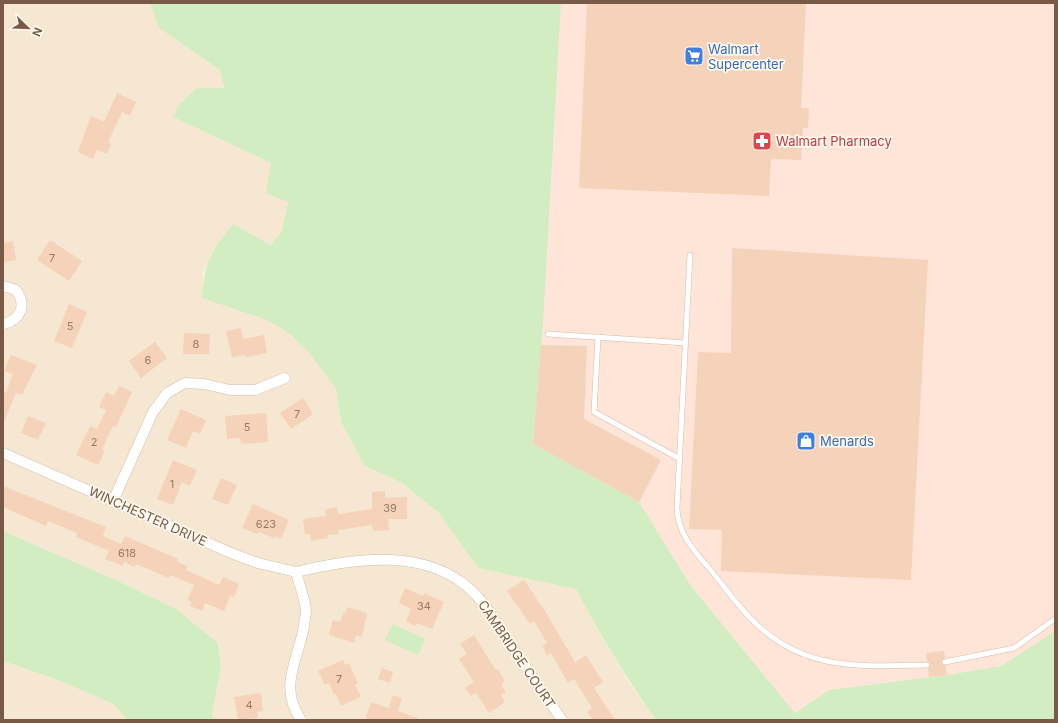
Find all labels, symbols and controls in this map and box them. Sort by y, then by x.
north arrow [8,8,48,48]
text: N [29,25,45,39]
place label: Walmart Supercenter [708,41,784,72]
supermarket icon: Walmart Supercenter [683,45,705,67]
pharmacy icon: Walmart Pharmacy [751,130,773,152]
place label: Walmart Pharmacy [776,133,892,149]
house number: 7 [49,251,55,265]
house number: 5 [67,319,74,333]
house number: 8 [193,337,200,351]
house number: 6 [145,353,152,367]
house number: 7 [294,407,300,421]
house number: 5 [244,420,251,434]
shop icon: Menards [795,430,817,452]
place label: Menards [820,433,874,449]
house number: 2 [91,435,97,449]
house number: 1 [170,477,174,491]
street label: WINCHESTER DRIVE [86,483,210,549]
house number: 39 [383,501,397,515]
house number: 623 [256,517,276,531]
house number: 618 [118,546,136,560]
street label: CAMBRIDGE COURT [475,597,559,711]
house number: 34 [417,599,431,613]
house number: 7 [336,672,342,686]
house number: 4 [245,698,253,712]

